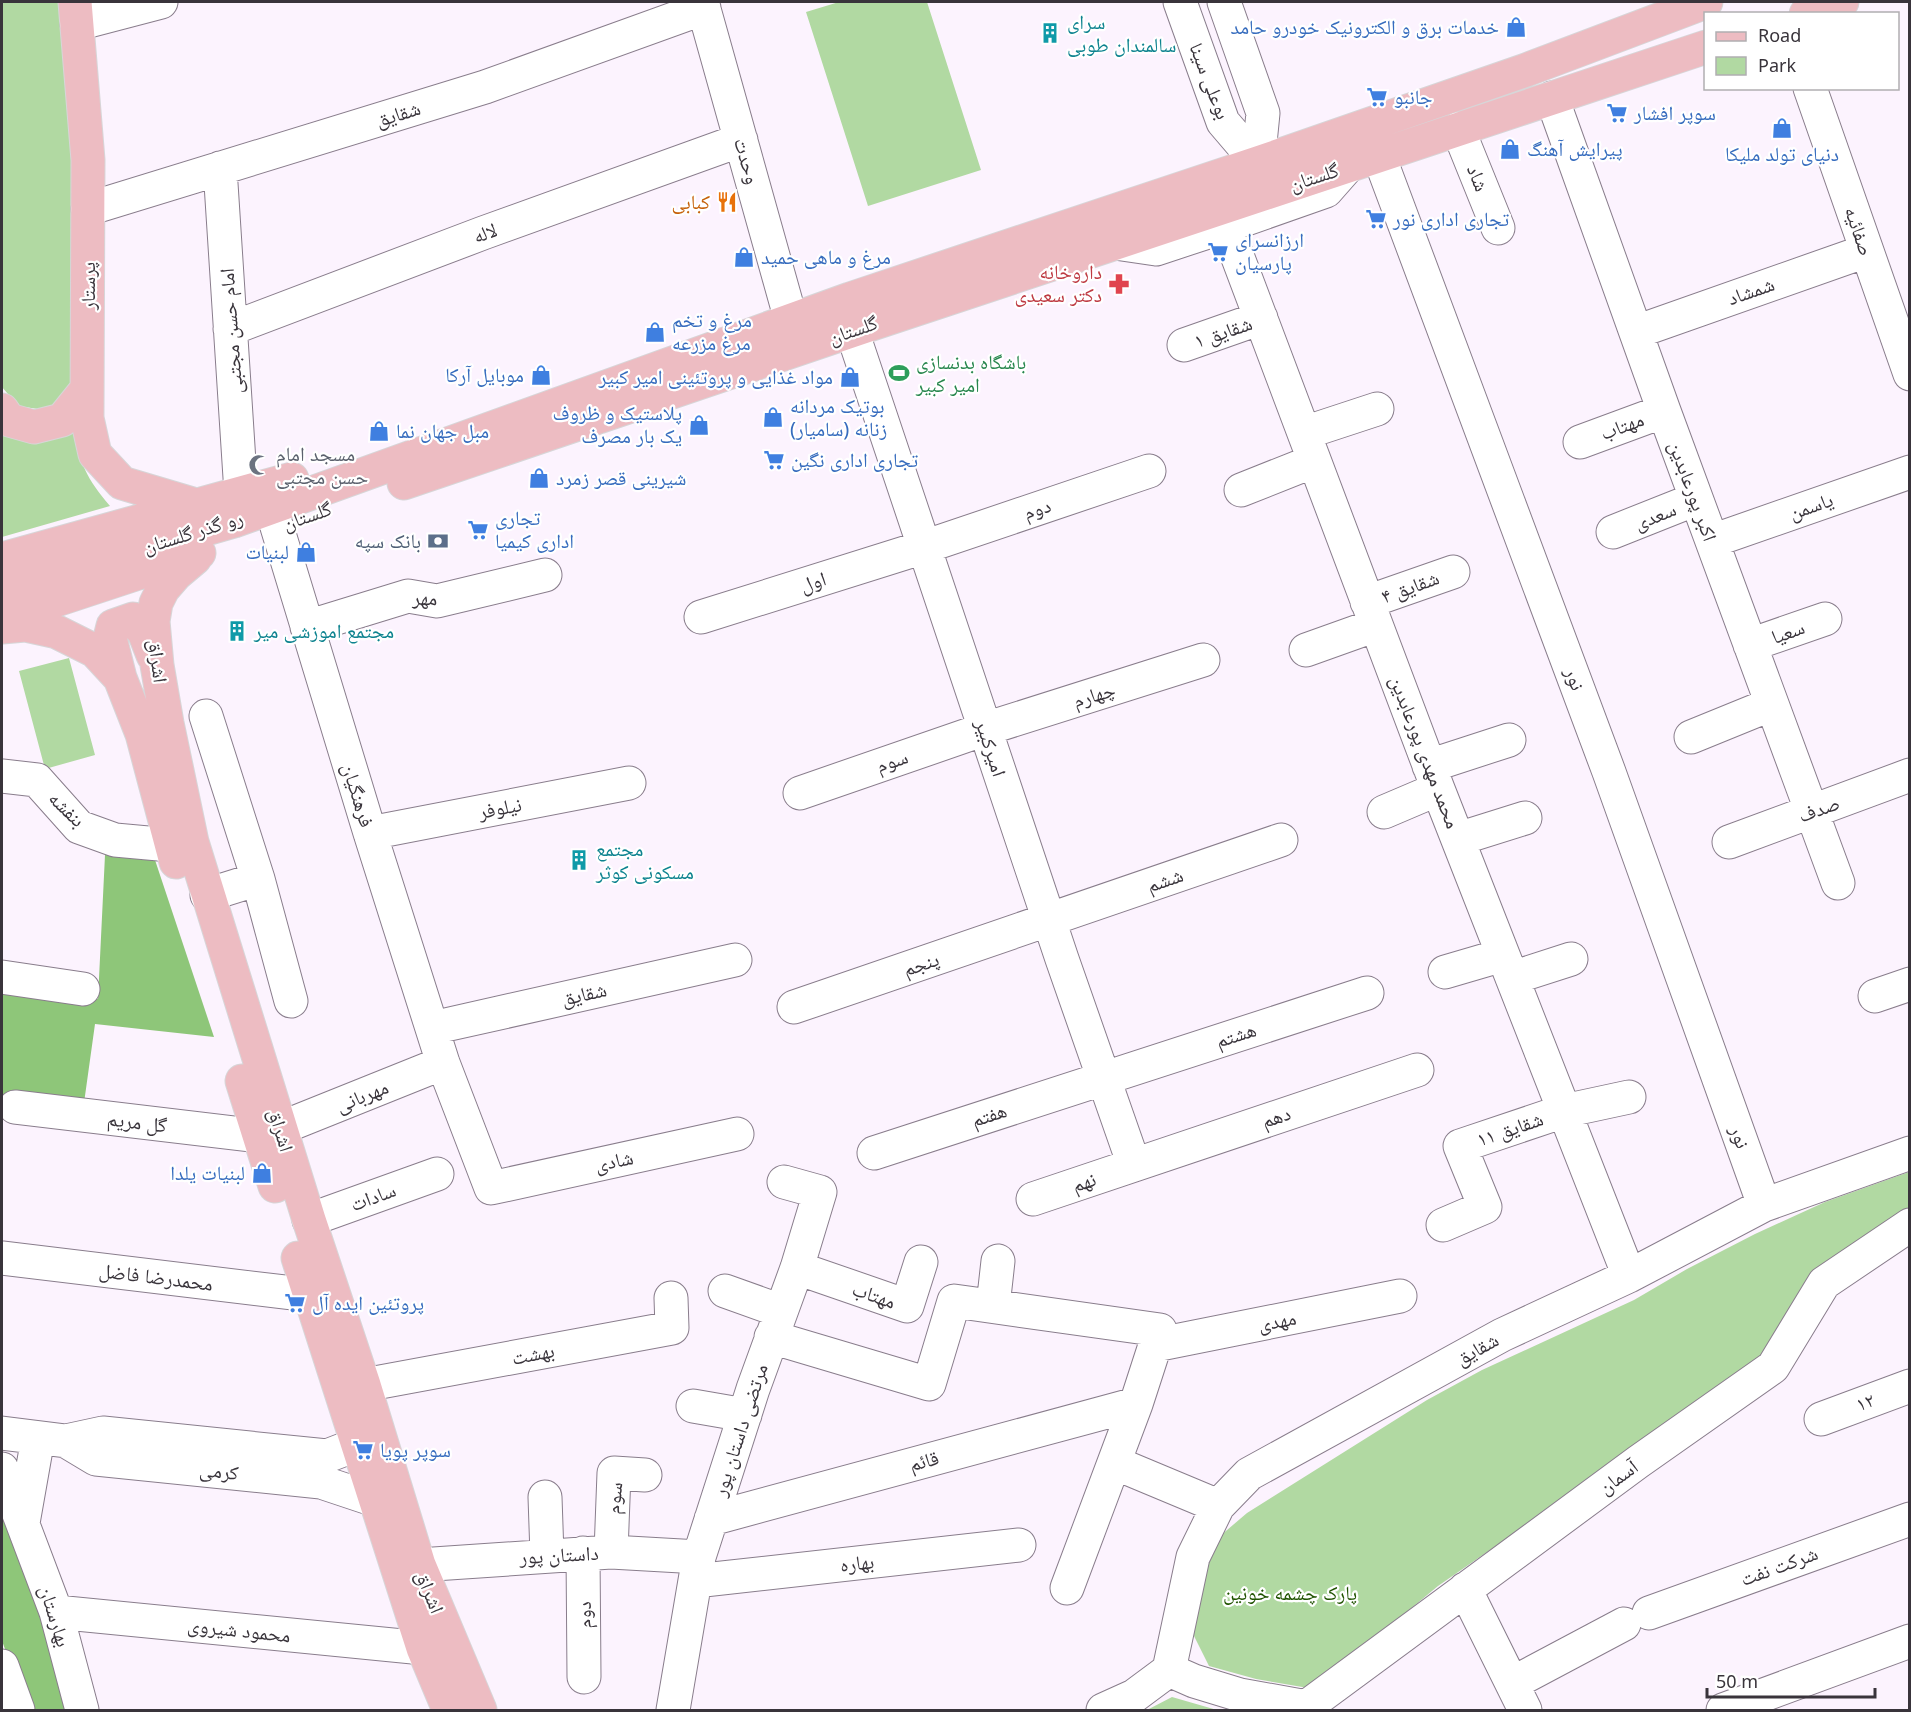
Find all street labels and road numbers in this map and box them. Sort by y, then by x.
street label: بوعلی سینا [1184,39,1237,123]
street label: شقایق [372,94,424,133]
street label: وحدت [728,135,767,187]
street label: گلستان [1286,156,1342,197]
street label: شاد [1461,160,1496,195]
street label: صفائیه [1839,203,1880,259]
street label: لاله [469,216,501,249]
street label: پرستار [74,262,101,311]
street label: امام حسن مجتبی [213,267,249,395]
street label: شمشاد [1724,270,1778,311]
street label: گلستان [825,309,881,351]
street label: شقایق ۱ [1190,309,1256,354]
street label: مهتاب [1596,405,1647,446]
street label: اکبر پورعابدین [1663,437,1724,545]
street label: یاسمن [1785,485,1837,526]
street label: دوم [1019,491,1055,527]
street label: گلستان [279,495,335,537]
street label: سعدی [1630,495,1680,536]
street label: رو گذر گلستان [139,503,246,560]
street label: شقایق ۴ [1377,564,1443,609]
street label: اول [796,565,829,598]
street label: مهر [411,584,438,611]
street label: سعیا [1767,613,1808,650]
street label: اشراق [142,638,175,684]
street label: نور [1559,663,1592,694]
street label: محمد مهدی پورعابدین [1384,671,1467,832]
street label: چهارم [1069,675,1119,715]
street label: امیرکبیر [969,715,1013,780]
street label: سوم [872,743,912,779]
street label: فرهنگیان [336,760,381,830]
street label: بنفشه [43,785,92,833]
street label: صدف [1794,789,1843,828]
street label: نیلوفر [475,790,524,825]
street label: ششم [1143,861,1187,899]
street label: پنجم [899,945,943,983]
street label: شقایق [559,975,609,1012]
street label: هشتم [1212,1015,1260,1055]
street label: مهربانی [331,1073,392,1118]
street label: هفتم [968,1096,1010,1134]
street label: دهم [1258,1099,1294,1135]
street label: گل مریم [106,1104,169,1140]
street label: اشراق [262,1105,301,1155]
street label: شقایق ۱۱ [1473,1105,1547,1152]
street label: نور [1724,1121,1757,1152]
street label: شادی [592,1143,636,1178]
street label: نهم [1068,1165,1100,1199]
street label: سادات [346,1176,399,1217]
street label: محمدرضا فاضل [97,1256,215,1297]
street label: مهتاب [849,1275,900,1315]
street label: مهدی [1255,1304,1298,1337]
street label: شقایق [1450,1326,1503,1371]
street label: بهشت [509,1336,556,1371]
street label: مرتضی داستان پور [705,1360,774,1501]
street label: ۱۲ [1852,1386,1878,1417]
street label: قائم [906,1444,942,1478]
street label: آسمان [1592,1453,1644,1500]
street label: کرمی [198,1455,240,1486]
street label: سوم [599,1481,629,1515]
street label: داستان پور [518,1539,599,1570]
street label: شرکت نفت [1736,1539,1821,1592]
street label: بهاره [839,1547,875,1578]
street label: اشراق [410,1566,451,1617]
street label: بهارستان [33,1582,78,1650]
street label: دوم [570,1601,598,1629]
street label: محمود شیروی [186,1611,292,1648]

